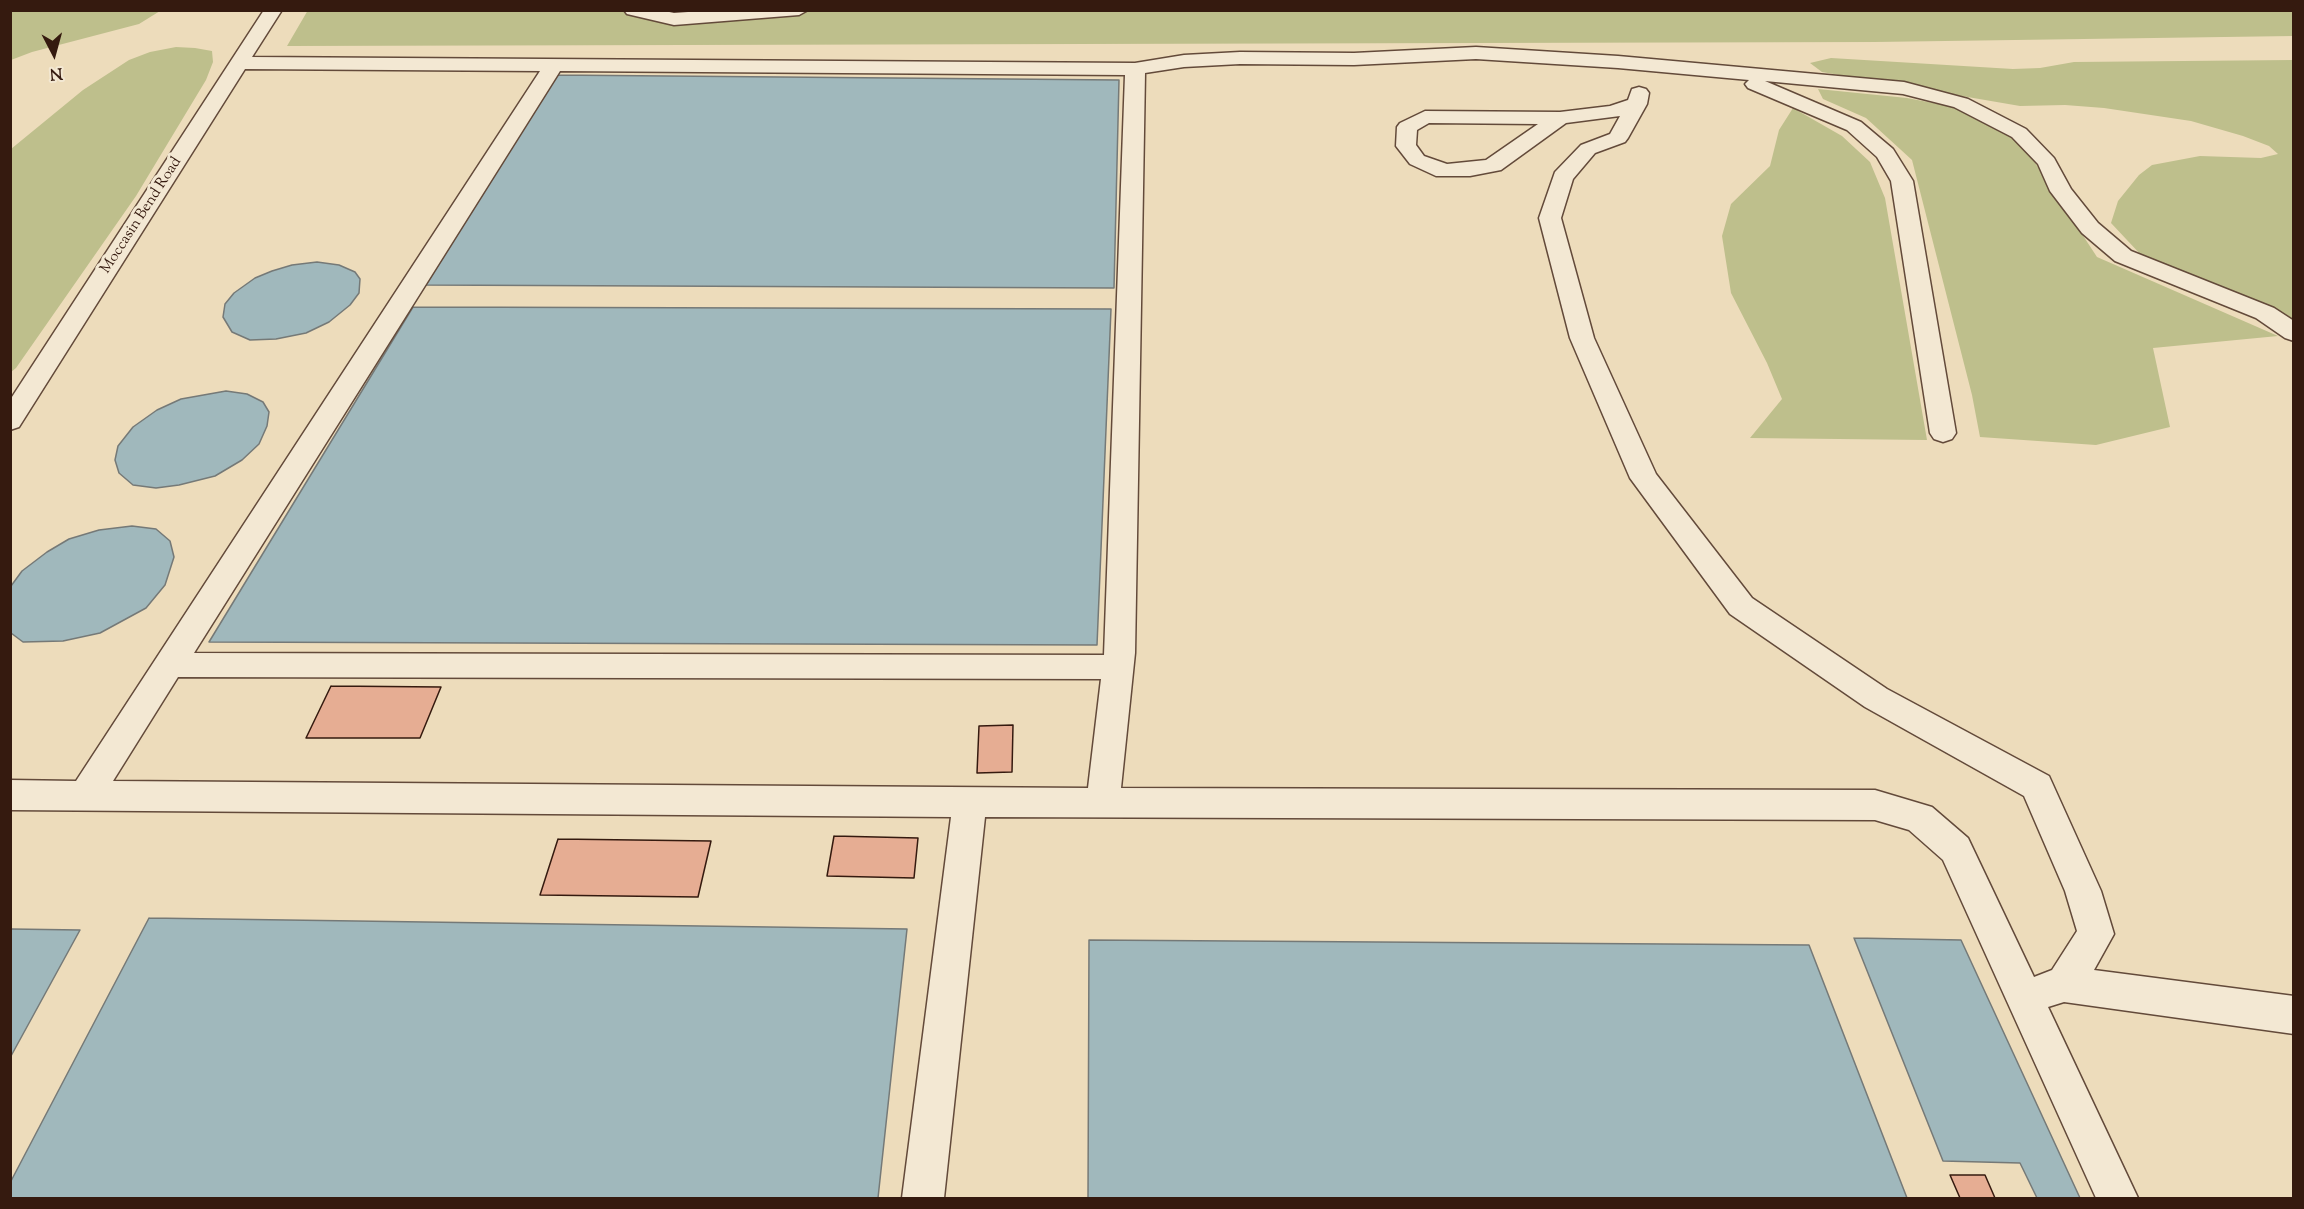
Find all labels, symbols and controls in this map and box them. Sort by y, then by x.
north arrow [24,24,84,84]
text: N [48,60,63,85]
street label: Moccasin Bend Road [98,154,186,278]

